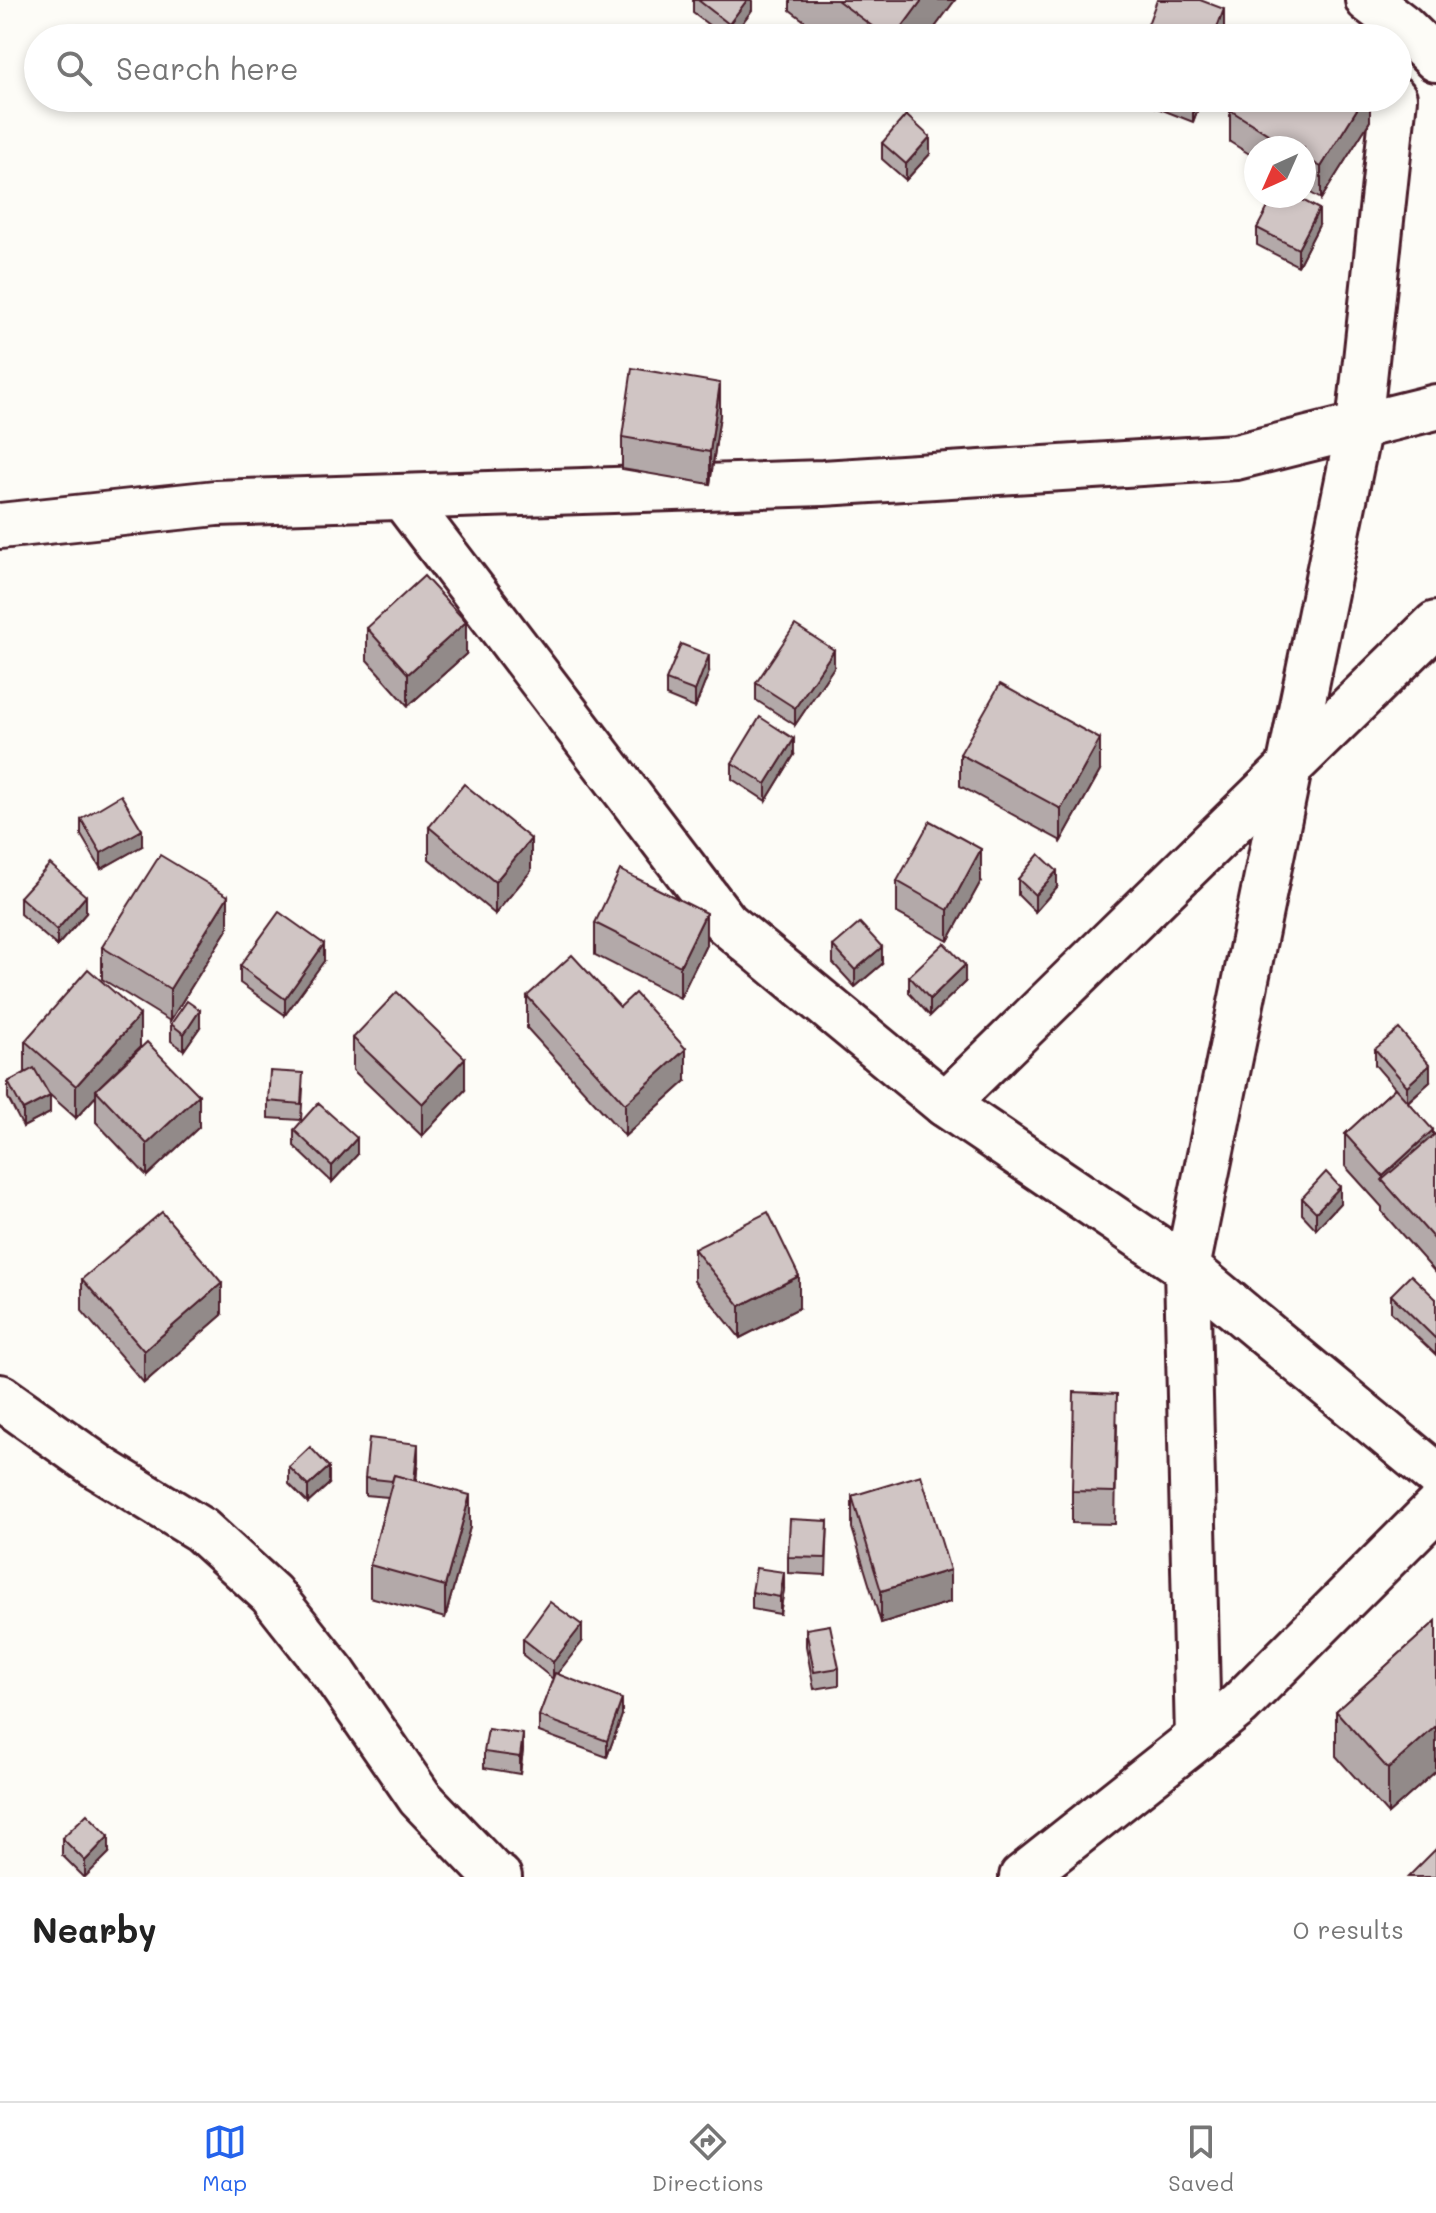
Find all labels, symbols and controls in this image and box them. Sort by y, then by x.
search box [24,24,1412,112]
icon: search [52,46,96,90]
text: Search here [116,48,299,88]
north arrow [1244,136,1316,208]
text: Nearby [32,1907,157,1952]
text: 0 results [1293,1912,1404,1946]
tab: Map [202,2120,247,2197]
tab: Directions [652,2120,764,2197]
tab: Saved [1168,2120,1234,2197]

